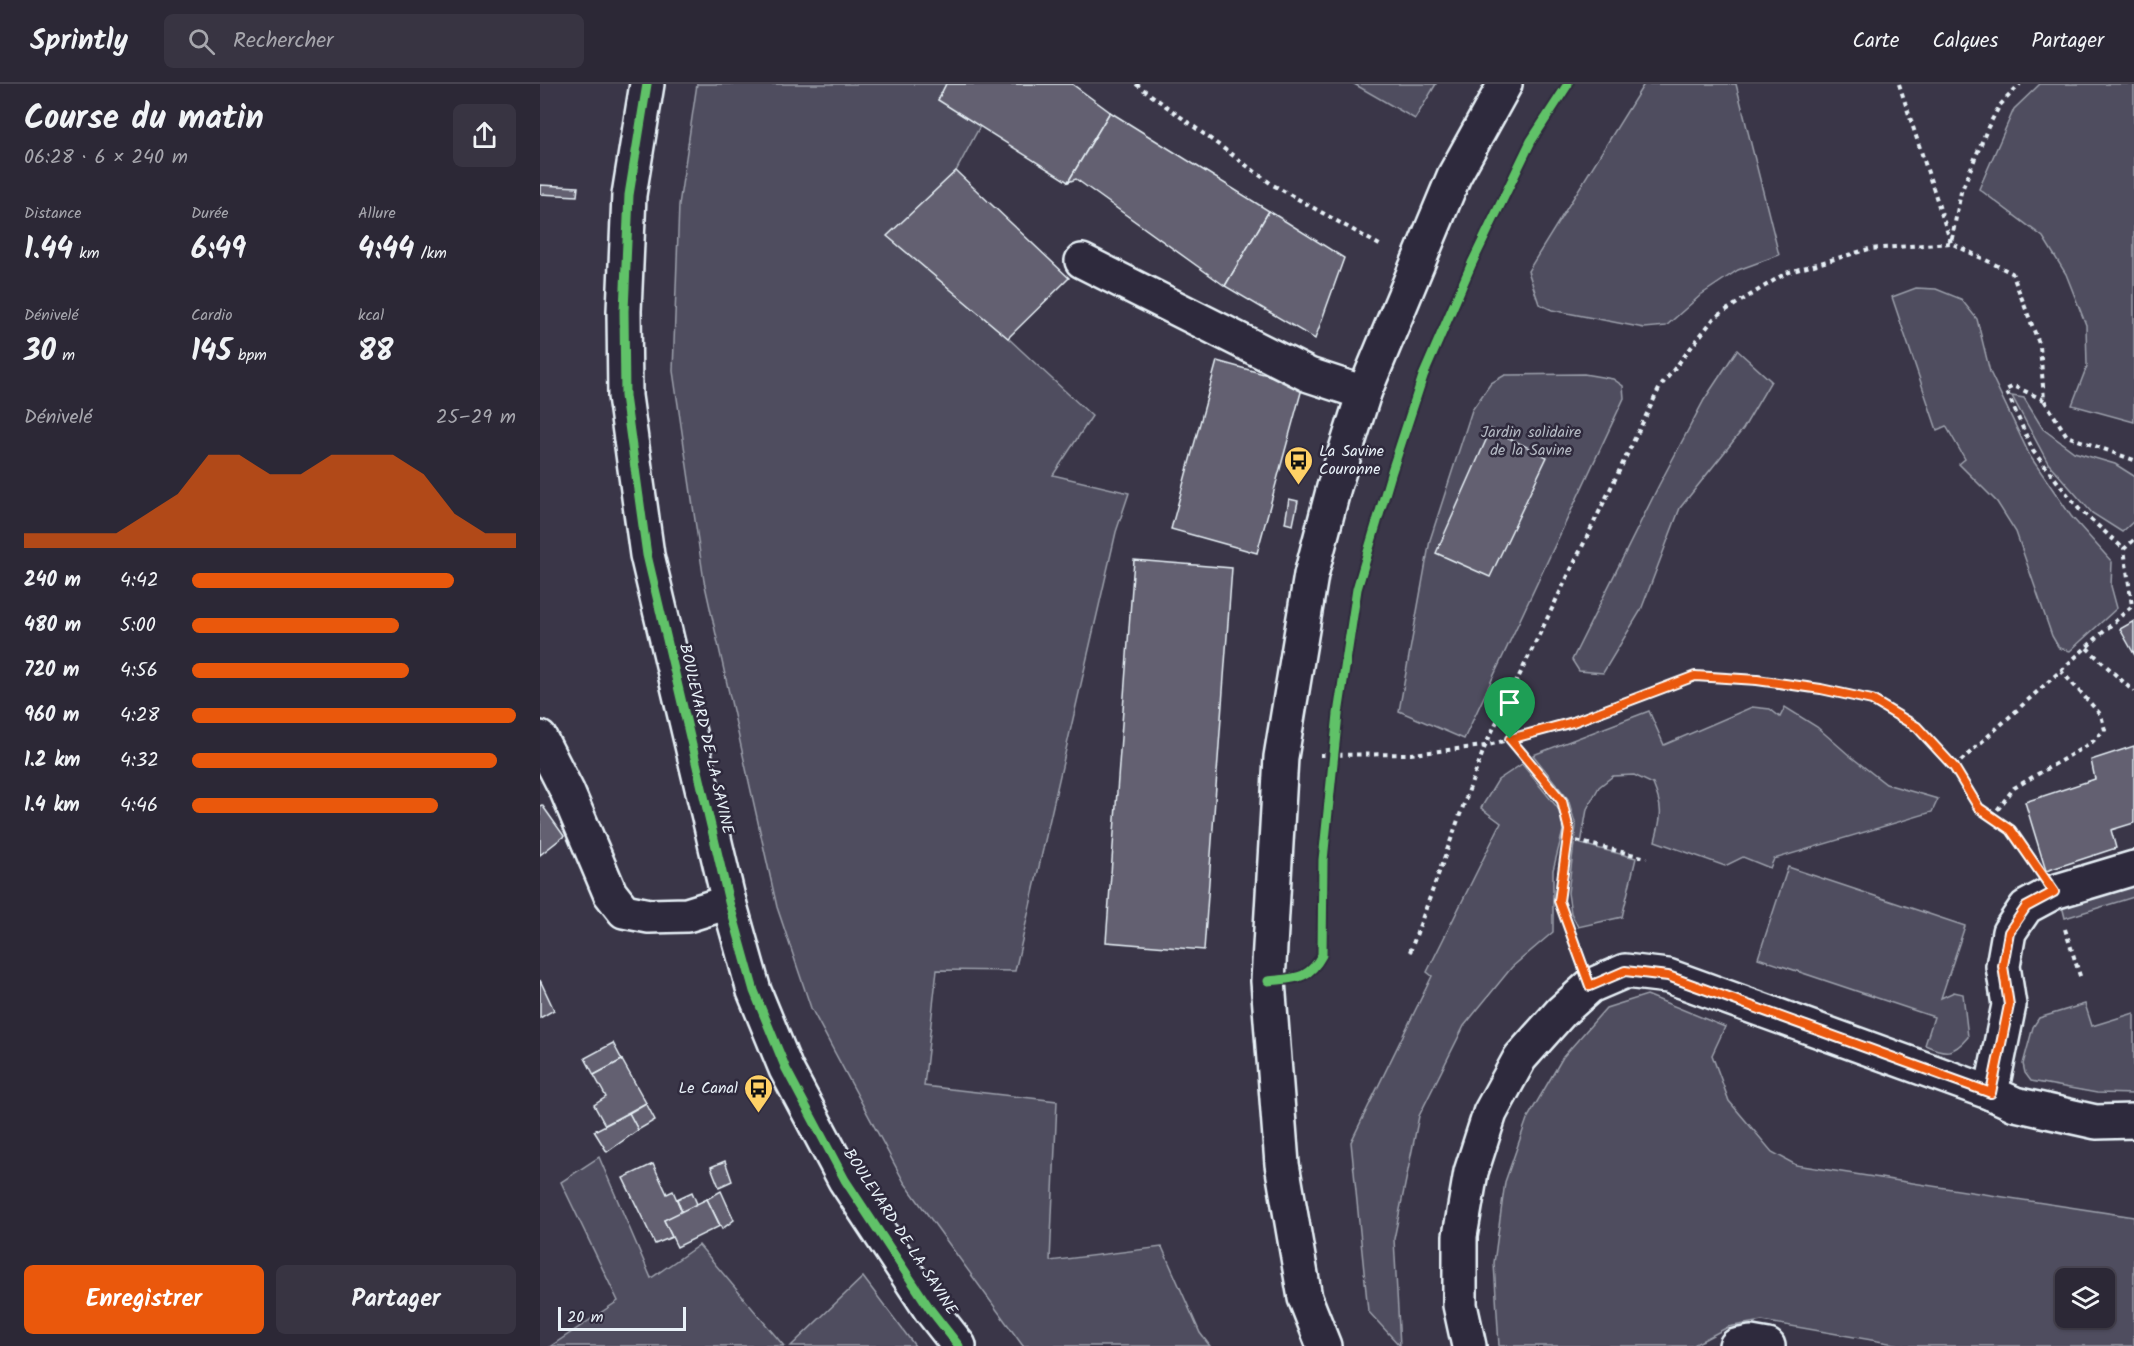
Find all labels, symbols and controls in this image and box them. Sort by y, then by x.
search box [164,14,584,68]
text: Sprintly [30,19,128,64]
text: Rechercher [233,24,333,59]
icon: search [185,25,218,58]
text: Carte [1852,25,1899,58]
text: Calques [1932,25,1998,58]
text: Partager [2031,25,2104,58]
text: Course du matin [24,93,264,146]
button: share [453,104,516,167]
text: 06:28 · 6 × 240 m [24,142,188,174]
text: Distance [24,201,82,226]
text: Durée [191,201,229,226]
text: Allure [358,201,396,226]
text: 1.44 [24,226,73,274]
text: 6:49 [191,226,246,274]
text: 4:44 [358,226,414,274]
text: km [73,241,100,266]
text: /km [414,241,447,266]
text: Dénivelé [24,303,79,328]
text: Cardio [191,303,232,328]
text: kcal [358,303,384,328]
text: 30 [24,328,56,376]
text: 145 [191,328,232,376]
text: 88 [358,328,393,376]
text: m [56,343,75,368]
text: bpm [232,343,267,368]
text: Dénivelé [24,402,92,434]
text: 25–29 m [436,402,516,434]
park label: Jardin solidaire de la Savine [1481,420,1581,463]
place label: La Savine Couronne [1319,439,1384,482]
bus stop icon: La Savine Couronne [1282,444,1314,486]
text: 240 m [24,565,81,597]
text: 4:42 [120,565,159,597]
text: 480 m [24,610,81,642]
text: 5:00 [120,610,156,642]
street label: BOULEVARD DE LA SAVINE [672,641,740,837]
text: 720 m [24,655,79,687]
text: 4:56 [120,655,158,687]
pin [1484,677,1535,739]
icon: arrive [1493,686,1526,719]
text: 960 m [24,700,79,732]
text: 4:28 [120,700,160,732]
text: 1.2 km [24,745,80,777]
text: 4:32 [120,745,159,777]
text: 1.4 km [24,790,80,822]
text: 4:46 [120,790,158,822]
bus stop icon: Le Canal [743,1072,775,1114]
place label: Le Canal [679,1076,738,1101]
street label: BOULEVARD DE LA SAVINE [836,1143,964,1321]
button: Enregistrer [24,1265,264,1334]
button: Partager [276,1265,516,1334]
map controls [2055,1268,2115,1328]
button: layers [2055,1268,2115,1328]
scale bar [558,1304,686,1332]
text: 20 m [567,1305,603,1330]

